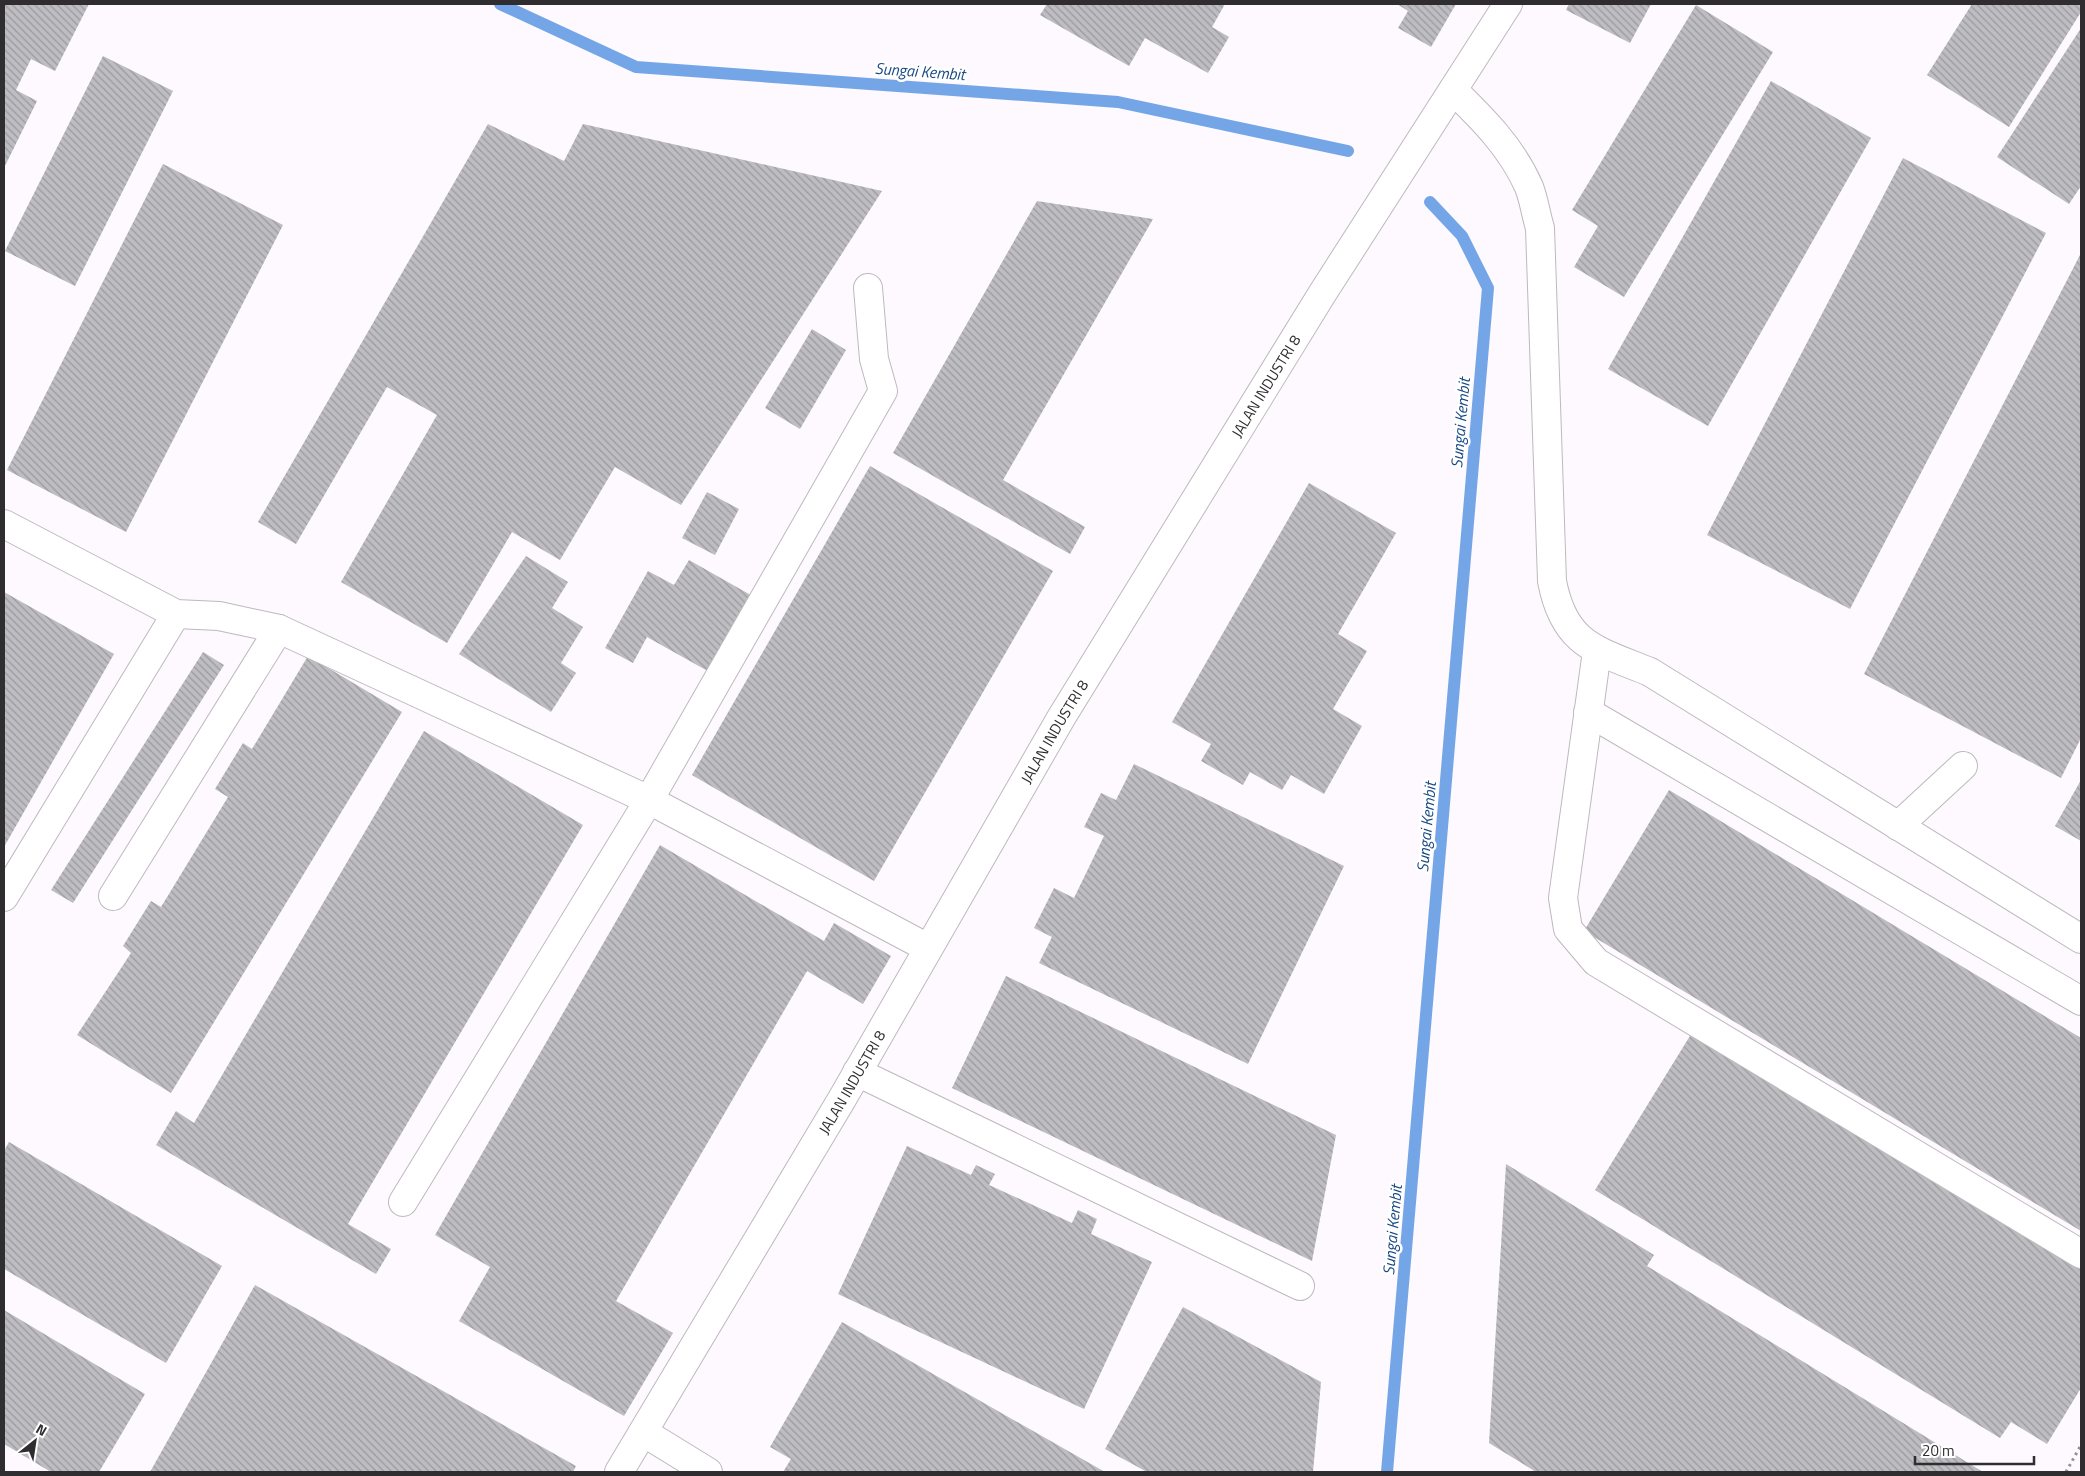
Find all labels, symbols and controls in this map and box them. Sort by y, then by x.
water label: Sungai Kembit [874,56,968,86]
street label: JALAN INDUSTRI 8 [1225,330,1306,442]
water label: Sungai Kembit [1444,375,1476,469]
street label: JALAN INDUSTRI 8 [1014,675,1094,787]
water label: Sungai Kembit [1410,779,1442,873]
street label: JALAN INDUSTRI 8 [812,1026,891,1138]
water label: Sungai Kembit [1376,1182,1408,1276]
north arrow [10,1416,60,1466]
text: N [32,1418,51,1441]
scale bar [1915,1434,2034,1466]
text: 20 m [1922,1439,1955,1462]

